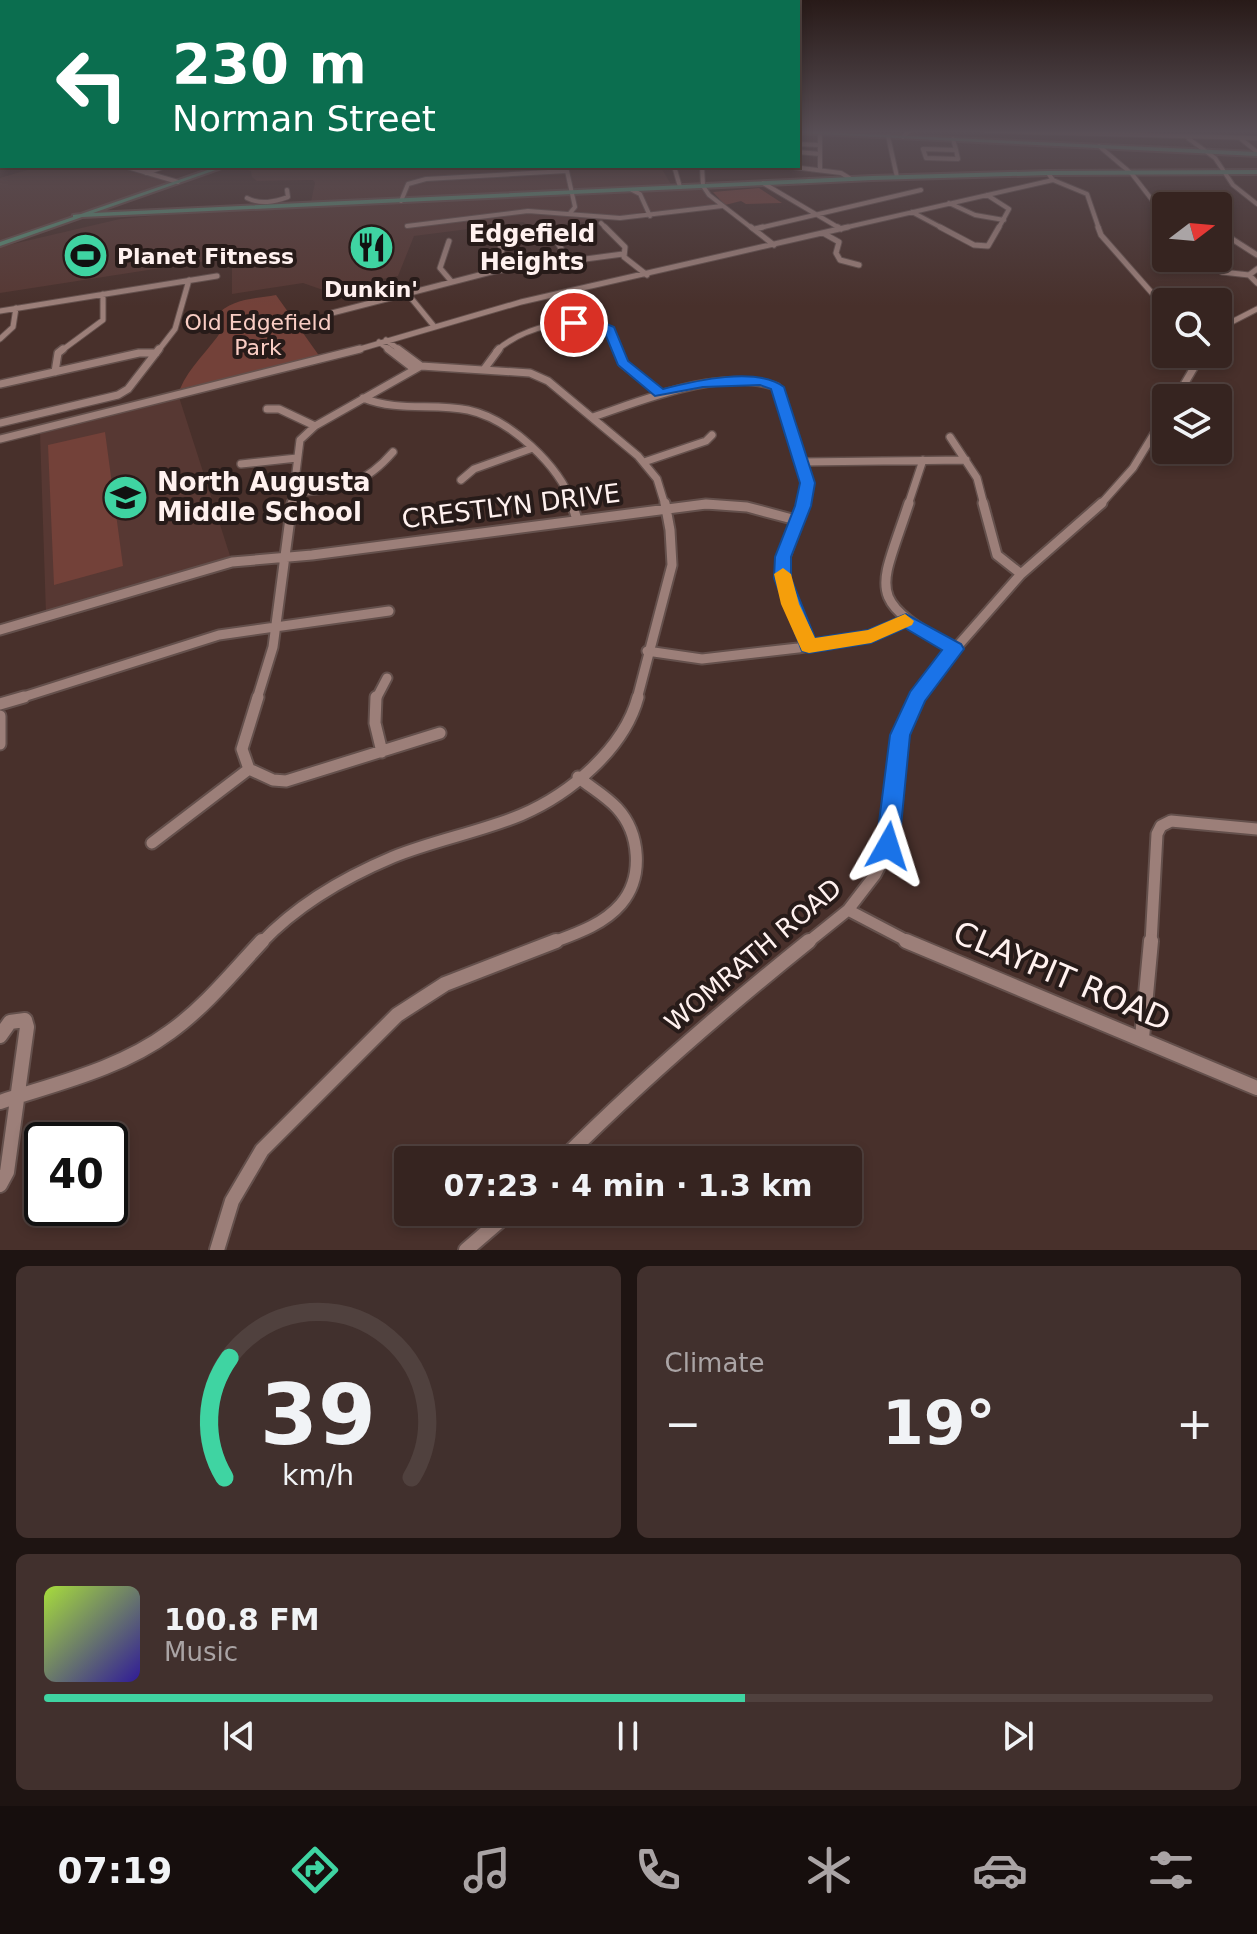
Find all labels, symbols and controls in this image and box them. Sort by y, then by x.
text: 230 m [172,31,367,96]
icon: left [40,32,144,136]
text: Norman Street [172,98,436,139]
north arrow [1152,192,1232,272]
map controls [1152,192,1232,464]
district label: Edgefield Heights [469,220,595,276]
restaurant icon: Dunkin' [347,224,395,272]
sports icon: Planet Fitness [62,232,110,280]
place label: Planet Fitness [117,244,294,269]
place label: Dunkin' [324,277,418,302]
button: search [1152,288,1232,368]
pin [540,289,608,357]
icon: arrive [552,301,596,345]
park label: Old Edgefield Park [184,310,332,360]
button: layers [1152,384,1232,464]
place label: North Augusta Middle School [157,467,371,527]
school or university icon: North Augusta Middle School [102,473,150,521]
street label: CRESTLYN DRIVE [400,478,622,534]
position arrow [846,804,930,888]
street label: WOMRATH ROAD [659,872,847,1038]
street label: CLAYPIT ROAD [948,913,1176,1039]
speed limit sign: 40 [24,1122,128,1226]
text: 07:23 · 4 min · 1.3 km [443,1168,813,1203]
text: Climate [665,1348,765,1378]
text: 39 [260,1367,376,1464]
text: 19° [882,1388,996,1458]
text: − [665,1398,701,1449]
text: + [1176,1398,1213,1449]
text: km/h [282,1458,354,1492]
text: 100.8 FM [164,1602,320,1637]
text: Music [164,1637,238,1667]
icon: previous [217,1714,261,1758]
icon: pause [606,1714,650,1758]
icon: next [996,1714,1040,1758]
icon: directions [287,1842,343,1898]
icon: music [459,1842,515,1898]
icon: phone [630,1842,686,1898]
icon: climate [801,1842,857,1898]
icon: car [972,1842,1028,1898]
icon: filters [1143,1842,1199,1898]
text: 07:19 [58,1850,172,1891]

